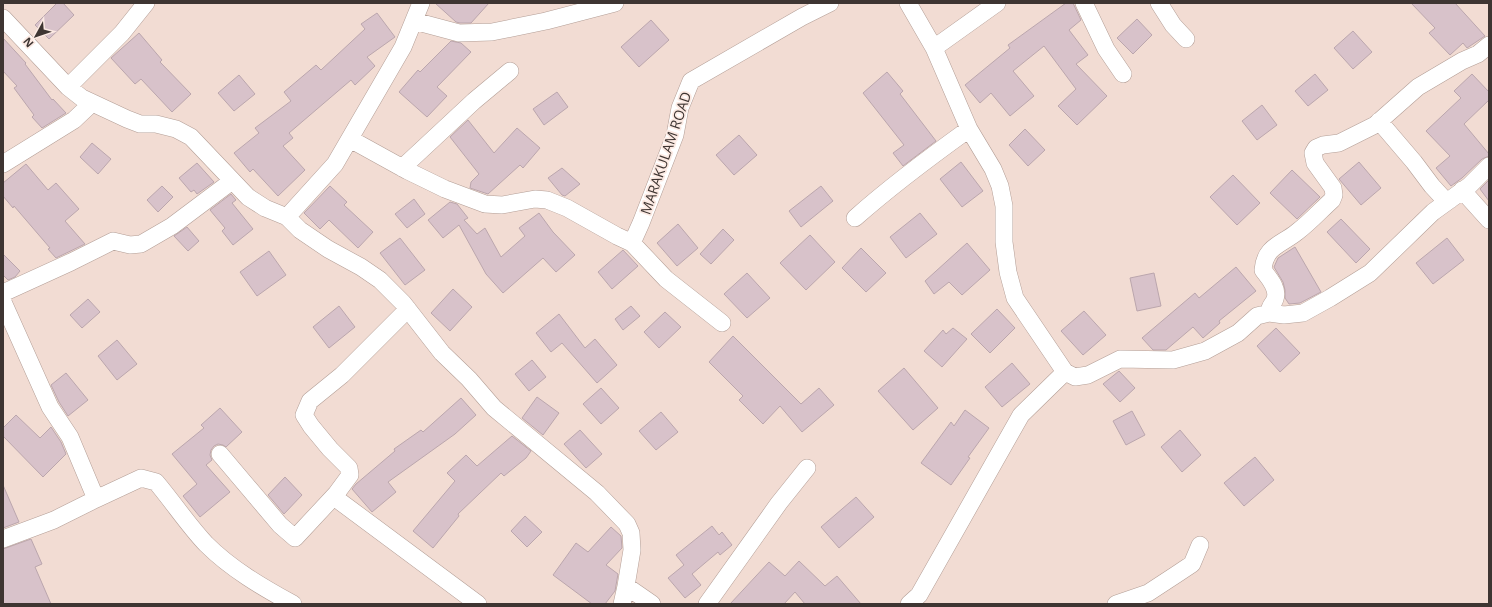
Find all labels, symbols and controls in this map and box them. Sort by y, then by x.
north arrow [16,16,56,56]
text: N [19,34,37,51]
street label: MARAKULAM ROAD [636,89,695,217]

